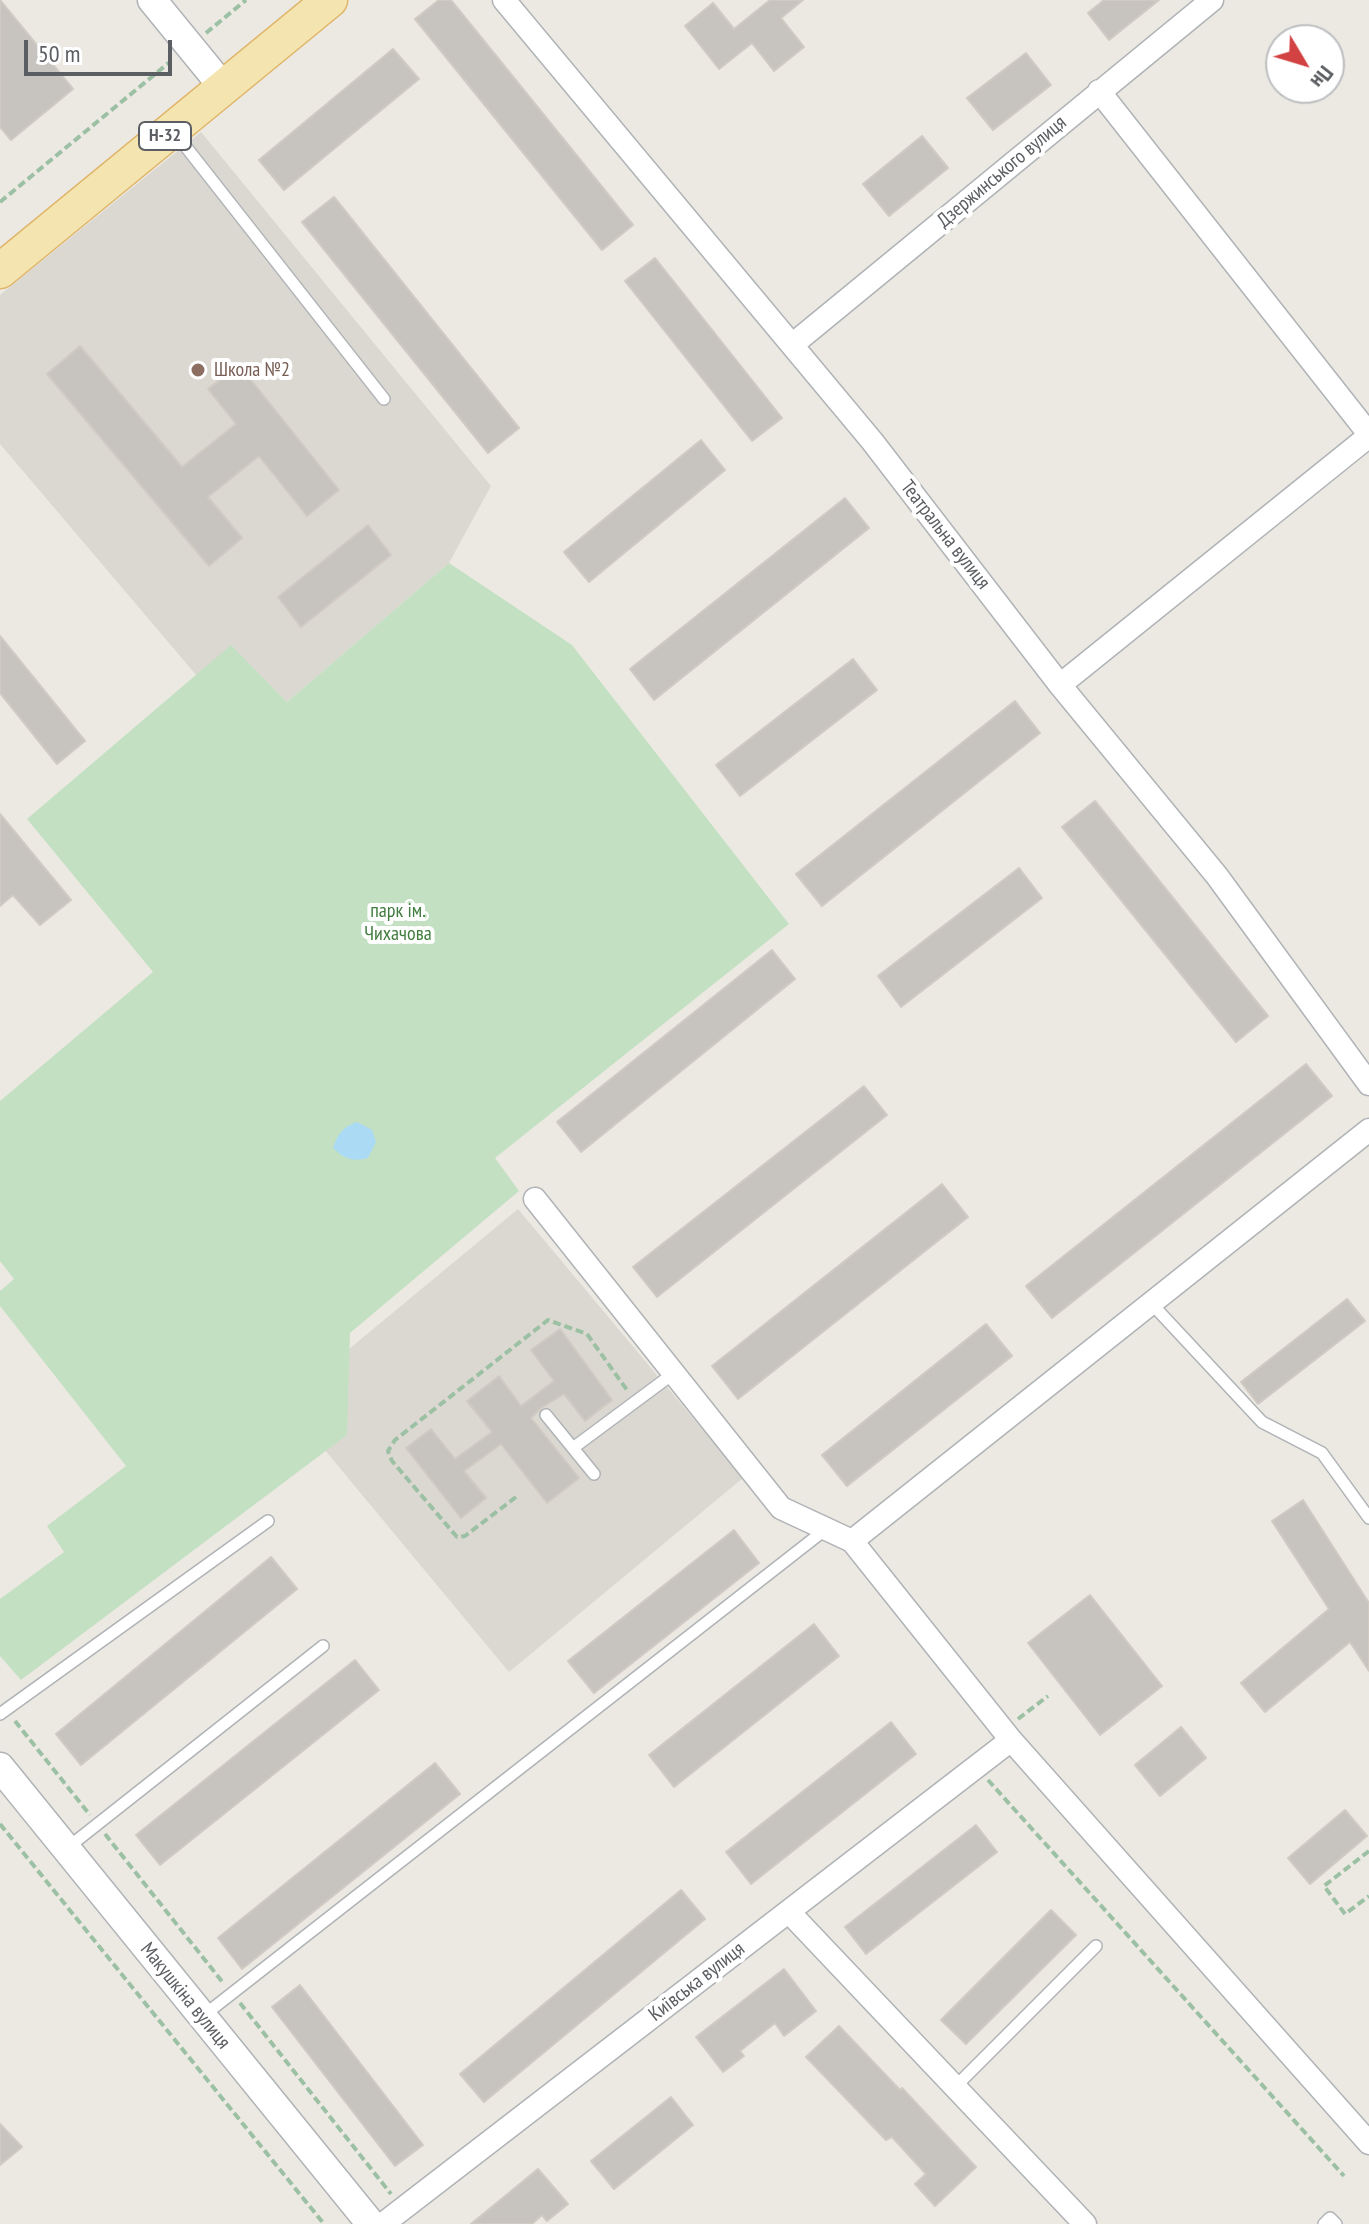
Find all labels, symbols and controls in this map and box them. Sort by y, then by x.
scale bar [28,24,176,74]
north arrow [1265,24,1345,104]
text: 50 m [38,38,80,69]
text: Пн [1305,61,1340,95]
street label: Дзержинського вулиця [933,111,1071,233]
road number: Н-32 [139,122,191,150]
place label: Школа №2 [214,358,290,382]
marker: Школа №2 [189,361,207,379]
street label: Театральна вулиця [895,476,995,594]
park label: парк ім. Чихачова [364,899,432,946]
street label: Київська вулиця [644,1937,750,2027]
street label: Макушкіна вулиця [135,1938,235,2054]

